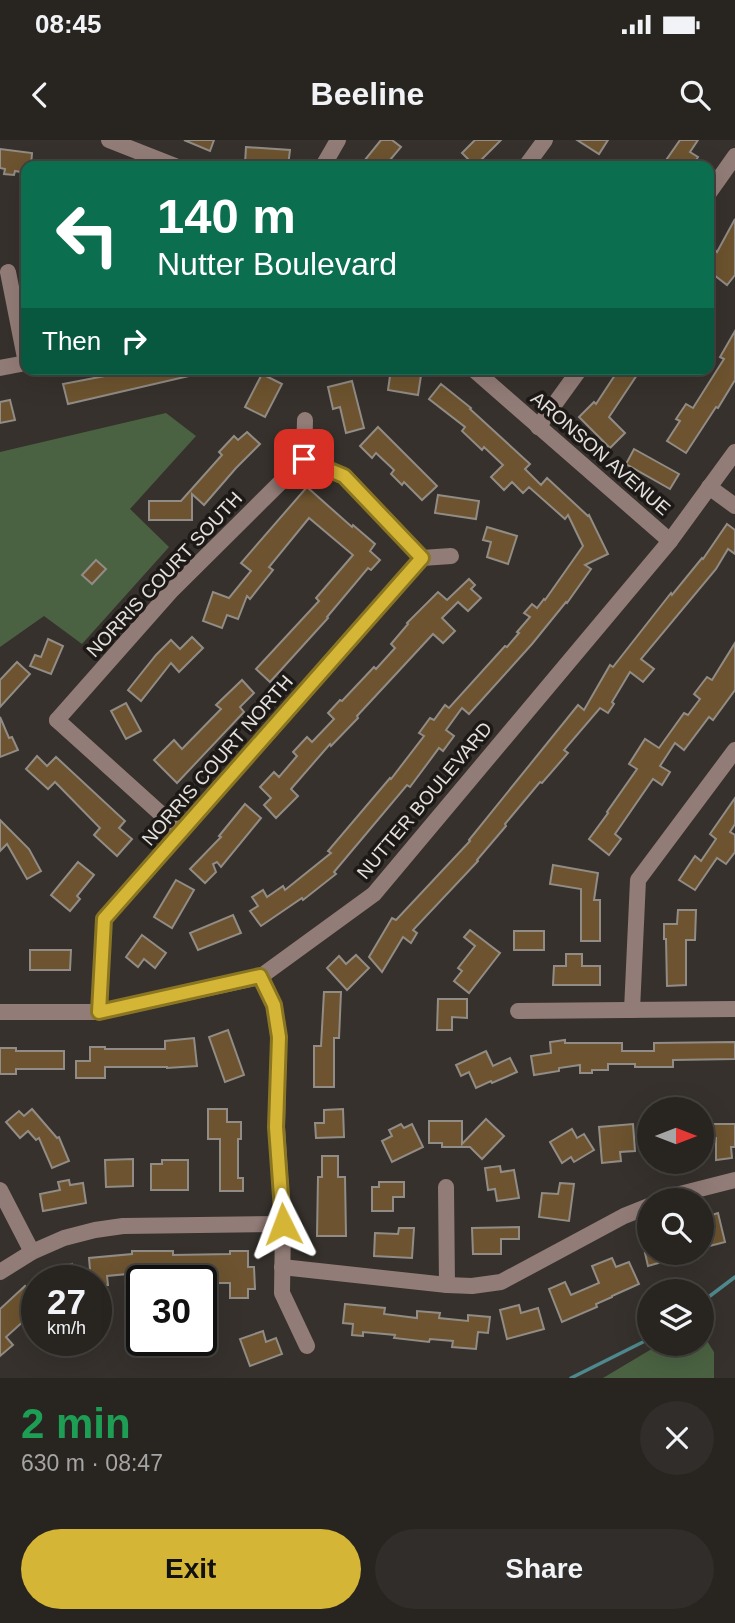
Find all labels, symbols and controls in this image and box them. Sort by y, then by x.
text: 08:45 [35,9,102,39]
icon: back [21,76,59,114]
text: Beeline [311,76,424,112]
icon: search [676,76,714,114]
icon: left [42,189,133,280]
text: 140 m [157,189,296,243]
text: Nutter Boulevard [157,246,397,282]
icon: right [115,322,153,360]
text: Then [42,326,101,356]
street label: ARONSON AVENUE [527,387,674,519]
pin [274,429,334,489]
icon: arrive [285,440,323,478]
street label: NORRIS COURT SOUTH [82,488,246,661]
street label: NORRIS COURT NORTH [138,671,297,850]
street label: NUTTER BOULEVARD [353,718,496,883]
north arrow [637,1097,714,1174]
map controls [637,1097,714,1356]
position arrow [246,1187,320,1261]
button: search [637,1188,714,1265]
speed limit sign: 30 [126,1265,217,1356]
button: layers [637,1279,714,1356]
text: 27 [47,1282,86,1321]
text: km/h [47,1318,86,1338]
text: 2 min [21,1400,131,1447]
button: close [640,1401,714,1475]
text: 630 m · 08:47 [21,1450,163,1476]
button: Exit [21,1529,361,1609]
button: Share [375,1529,714,1609]

